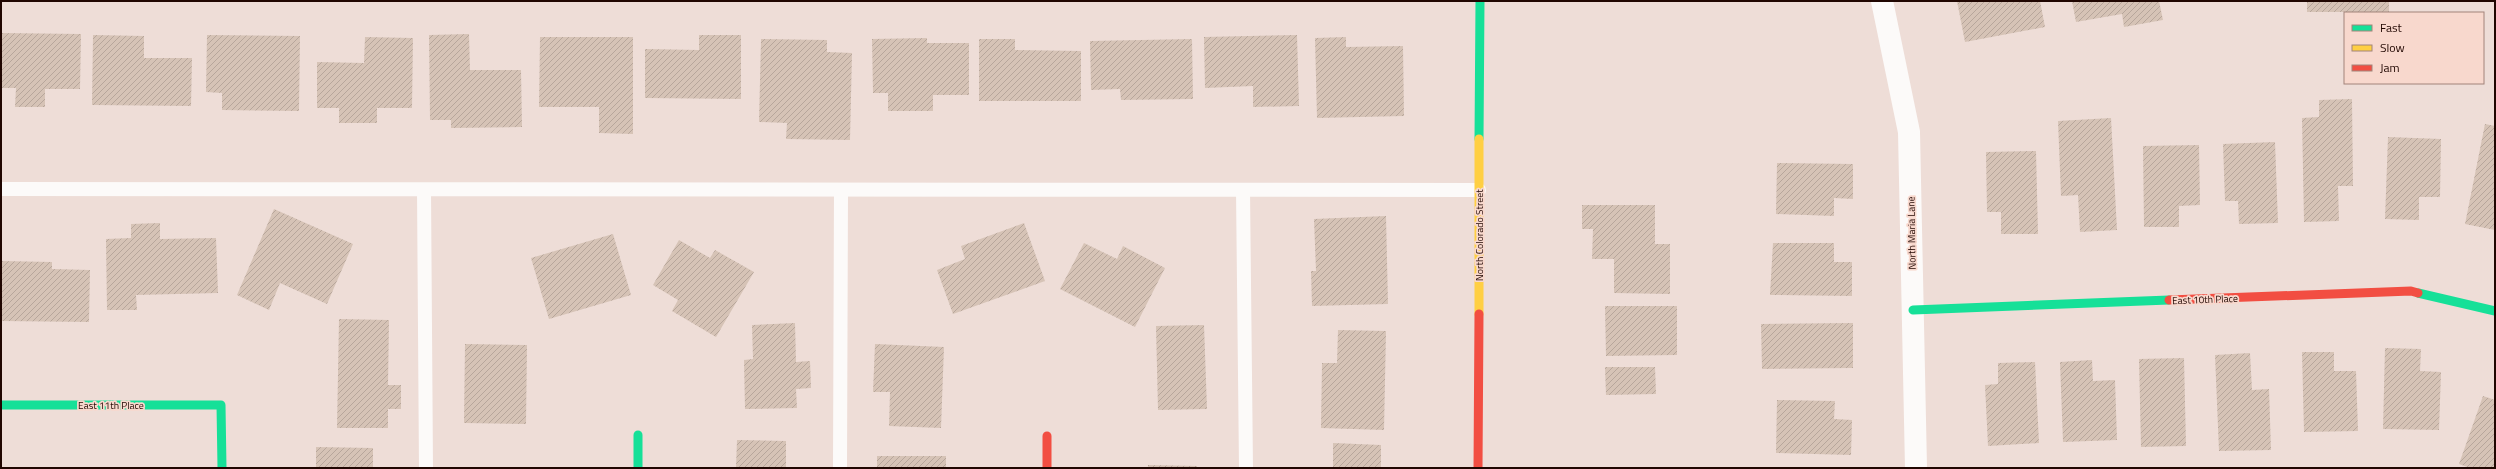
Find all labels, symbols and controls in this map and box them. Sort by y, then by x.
legend [2344,12,2484,84]
text: Fast [2380,18,2403,37]
text: Slow [2380,38,2405,57]
text: Jam [2380,58,2400,77]
street label: North Colorado Street [1472,189,1487,281]
street label: North Maria Lane [1903,196,1920,270]
street label: East 10th Place [2172,291,2238,308]
street label: East 11th Place [78,398,144,413]

